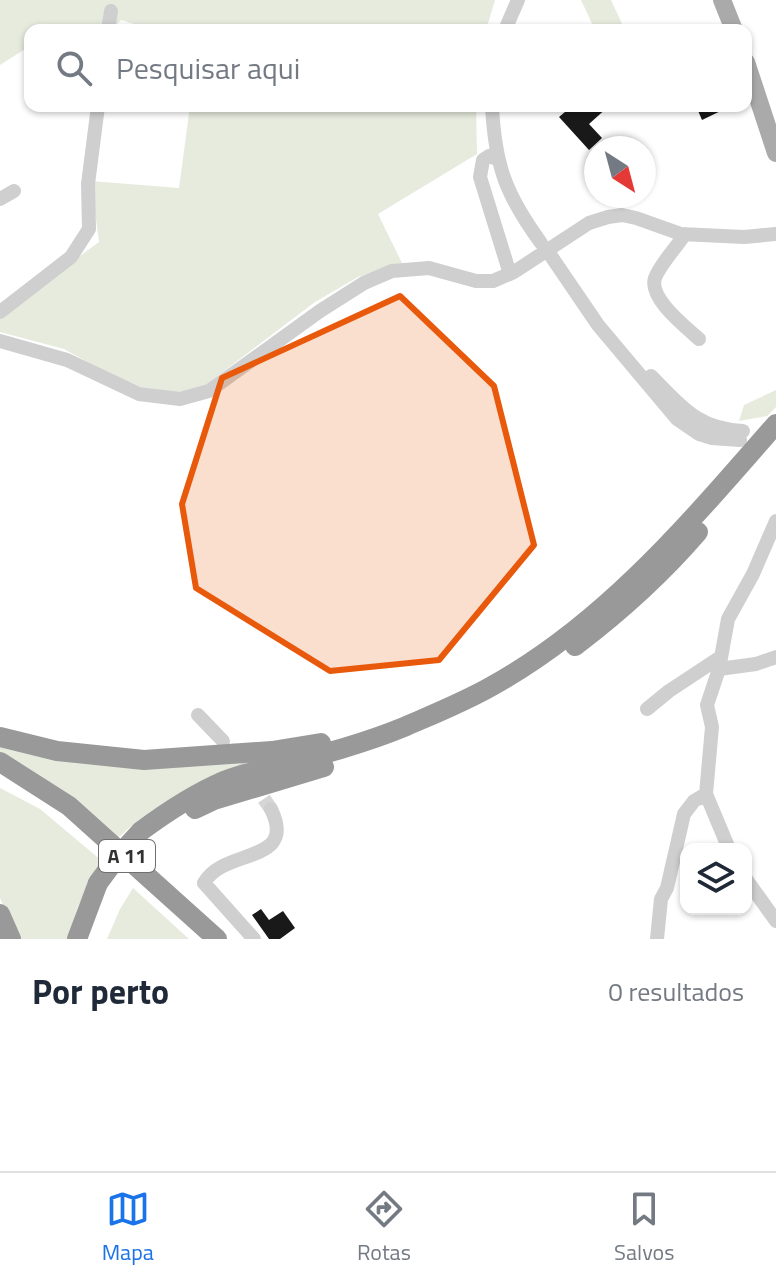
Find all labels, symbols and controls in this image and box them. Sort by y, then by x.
search box [24,24,752,112]
text: Pesquisar aqui [116,45,300,91]
icon: search [52,46,96,90]
north arrow [584,136,656,208]
road number: A 11 [99,840,155,872]
map controls [680,843,752,915]
button: layers [680,843,752,915]
text: Por perto [32,965,169,1017]
text: 0 resultados [608,972,744,1011]
tab: Mapa [102,1187,154,1269]
tab: Rotas [357,1187,411,1269]
tab: Salvos [614,1187,674,1269]

